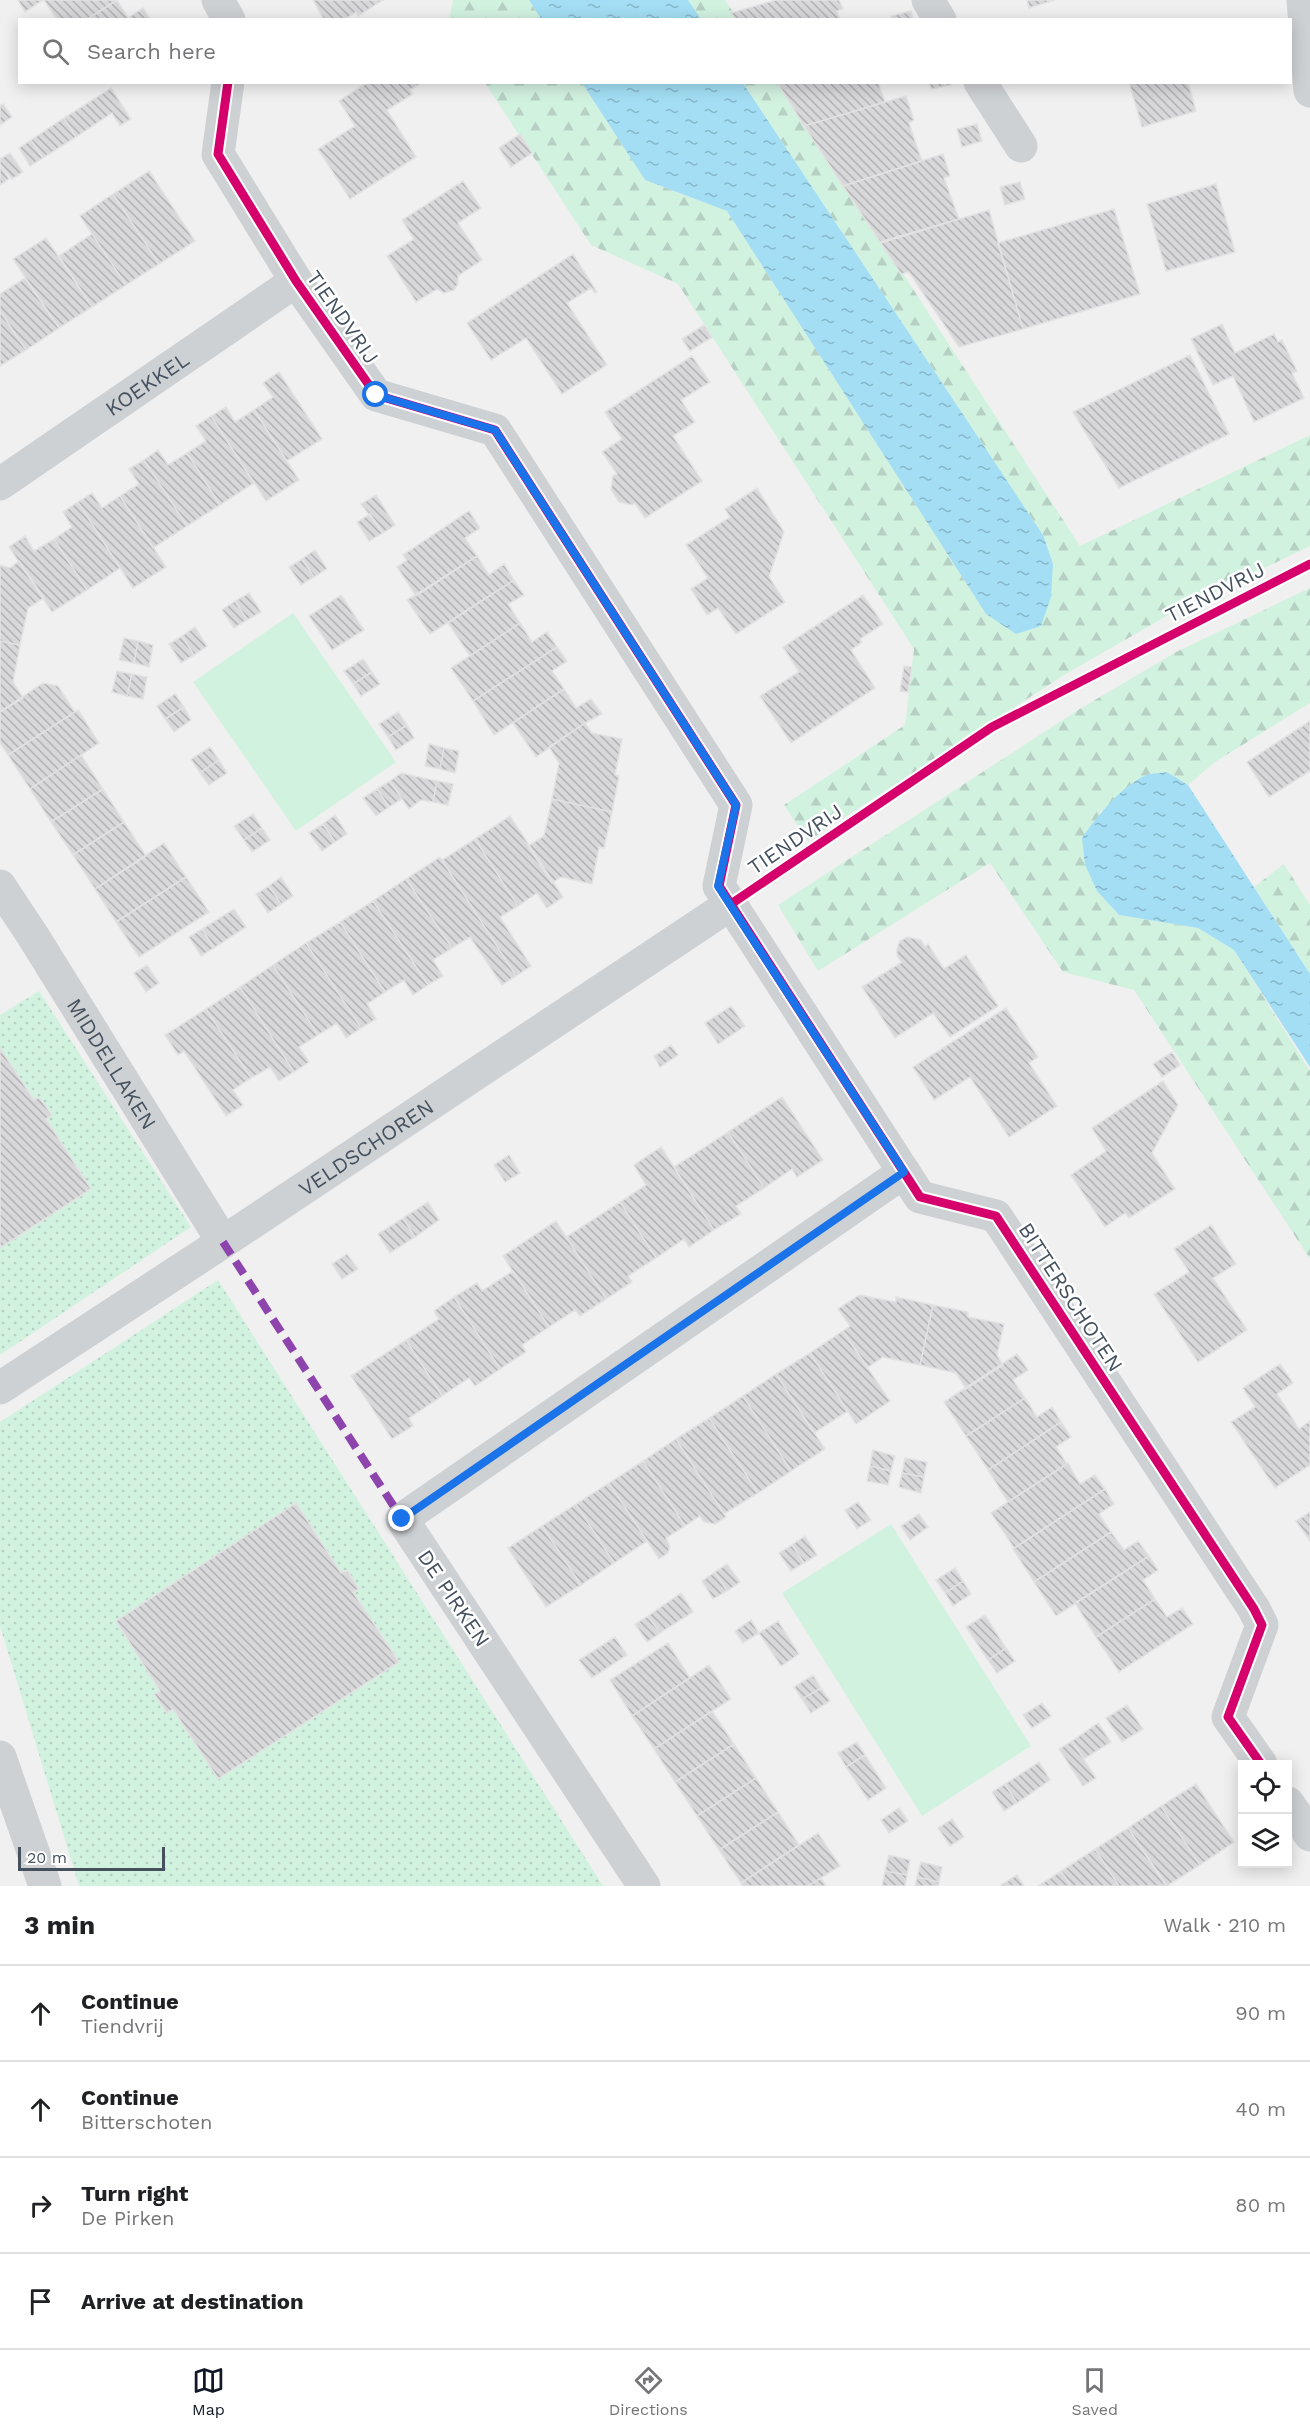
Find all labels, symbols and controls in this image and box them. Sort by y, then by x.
search box [18,18,1292,84]
icon: search [39,35,72,68]
text: Search here [87,39,216,64]
street label: TIENDVRIJ [302,266,384,368]
street label: KOEKKEL [100,346,193,421]
route start [362,381,388,407]
street label: TIENDVRIJ [1161,556,1269,628]
street label: TIENDVRIJ [743,798,847,880]
street label: MIDDELLAKEN [62,993,162,1134]
street label: VELDSCHOREN [294,1093,438,1201]
street label: BITTERSCHOTEN [1013,1218,1129,1376]
route end [388,1505,414,1531]
street label: DE PIRKEN [413,1545,495,1651]
map controls [1238,1760,1292,1868]
button: locate [1238,1760,1292,1814]
button: layers [1238,1814,1292,1868]
scale bar [18,1844,165,1872]
text: 20 m [27,1848,67,1867]
text: 3 min [24,1910,95,1940]
text: Walk · 210 m [1163,1913,1286,1937]
text: Continue [81,1989,179,2014]
icon: ahead [24,1997,57,2030]
text: 90 m [1235,2001,1286,2025]
text: Tiendvrij [81,2014,164,2038]
text: Continue [81,2085,179,2110]
icon: ahead [24,2093,57,2126]
text: 40 m [1235,2097,1286,2121]
text: Bitterschoten [81,2110,212,2134]
text: Turn right [81,2181,188,2206]
icon: right [24,2189,57,2222]
text: 80 m [1235,2193,1286,2217]
text: De Pirken [81,2206,174,2230]
icon: arrive [24,2285,57,2318]
text: Arrive at destination [81,2289,304,2314]
tab: Map [192,2364,225,2419]
tab: Directions [609,2364,688,2419]
tab: Saved [1072,2364,1118,2419]

